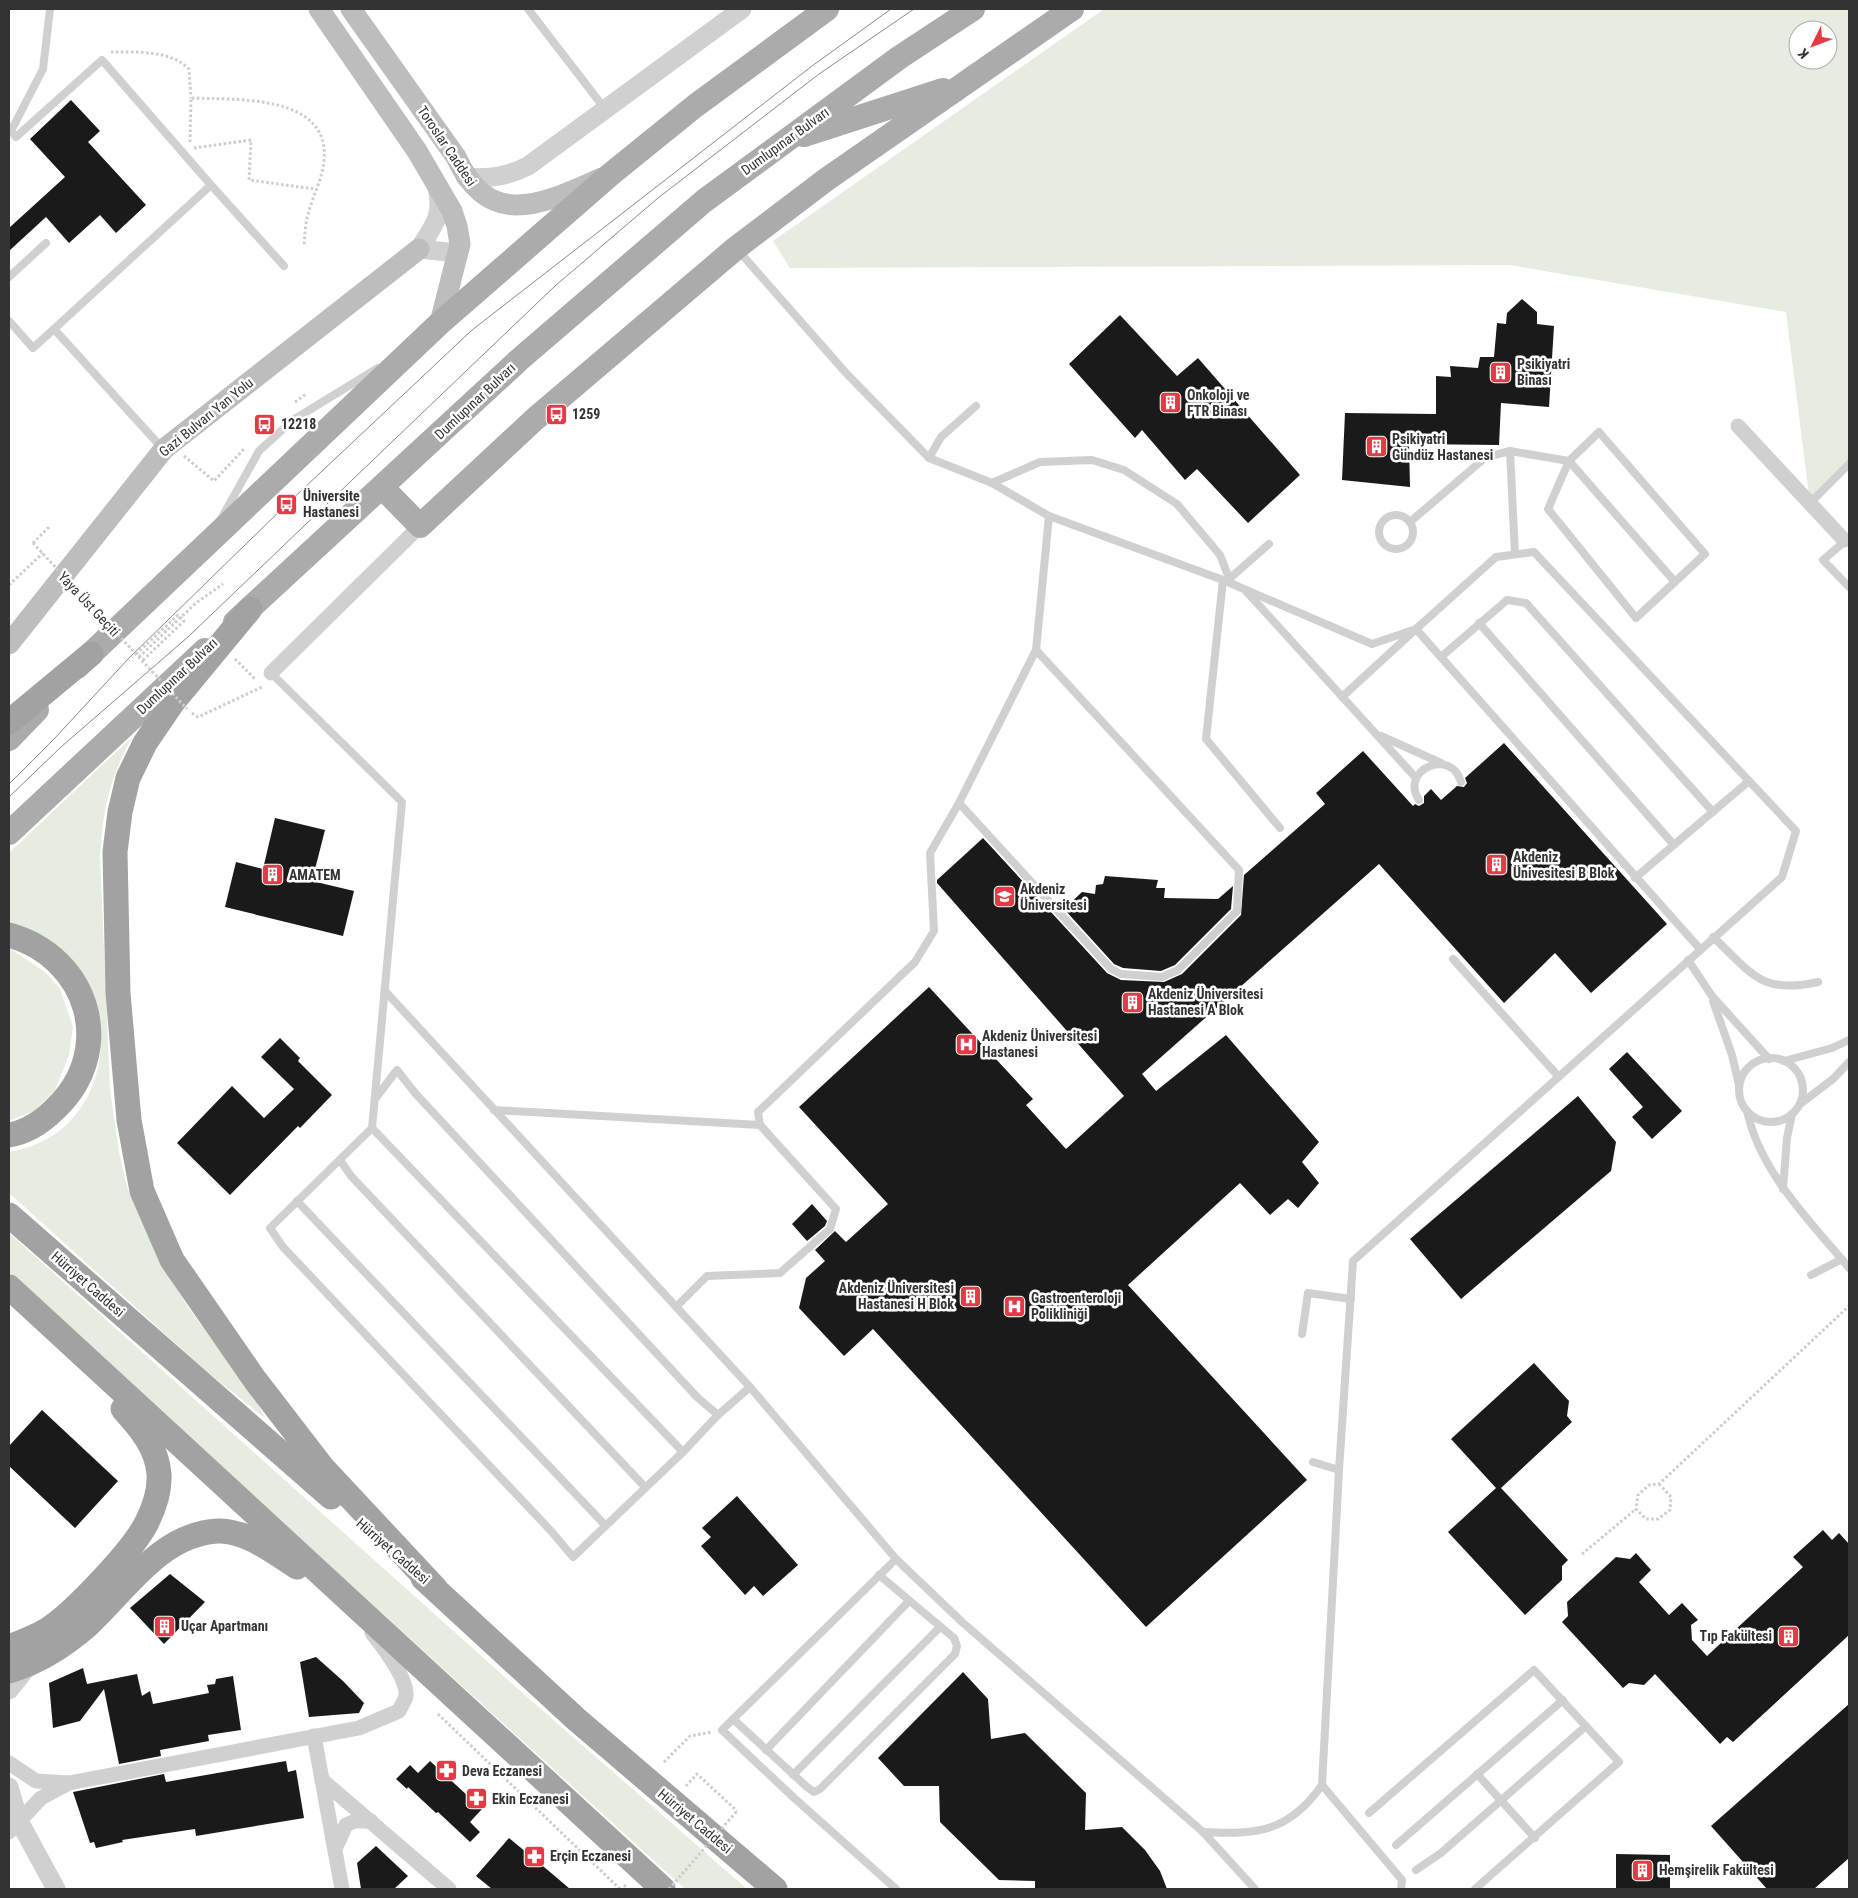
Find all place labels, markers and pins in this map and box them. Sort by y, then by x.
place label: Psikiyatri Binası [1517,356,1570,388]
building icon: Psikiyatri Binası [1489,360,1513,384]
place label: Onkoloji ve FTR Binası [1187,387,1250,419]
building icon: Onkoloji ve FTR Binası [1159,391,1183,415]
bus stop icon: 1259 [544,402,568,426]
place label: 1259 [572,406,600,422]
bus stop icon: 12218 [253,412,277,436]
place label: 12218 [281,416,316,432]
place label: Psikiyatri Gündüz Hastanesi [1392,431,1493,463]
building icon: Psikiyatri Gündüz Hastanesi [1364,435,1388,459]
place label: Üniversite Hastanesi [303,488,360,520]
bus stop icon: Üniversite Hastanesi [275,492,299,516]
place label: Akdeniz Ünivesitesi B Blok [1513,849,1615,881]
building icon: Akdeniz Ünivesitesi B Blok [1485,853,1509,877]
building icon: AMATEM [261,863,285,887]
place label: AMATEM [289,867,341,883]
place label: Akdeniz Üniversitesi [1020,881,1087,913]
school or university icon: Akdeniz Üniversitesi [992,885,1016,909]
place label: Akdeniz Üniversitesi Hastanesi A Blok [1148,986,1263,1018]
building icon: Akdeniz Üniversitesi Hastanesi A Blok [1120,990,1144,1014]
place label: Akdeniz Üniversitesi Hastanesi [982,1028,1097,1060]
hospital icon: Akdeniz Üniversitesi Hastanesi [954,1032,978,1056]
place label: Akdeniz Üniversitesi Hastanesi H Blok [839,1280,954,1312]
building icon: Akdeniz Üniversitesi Hastanesi H Blok [958,1284,982,1308]
place label: Gastroenteroloji Polikliniği [1031,1290,1121,1322]
hospital icon: Gastroenteroloji Polikliniği [1003,1294,1027,1318]
building icon: Uçar Apartmanı [153,1614,177,1638]
place label: Uçar Apartmanı [181,1618,268,1634]
building icon: Tıp Fakültesi [1776,1624,1800,1648]
place label: Tıp Fakültesi [1700,1628,1772,1644]
pharmacy icon: Deva Eczanesi [434,1759,458,1783]
place label: Deva Eczanesi [462,1763,542,1779]
pharmacy icon: Ekin Eczanesi [464,1787,488,1811]
place label: Ekin Eczanesi [492,1791,569,1807]
pharmacy icon: Erçin Eczanesi [522,1844,546,1868]
place label: Erçin Eczanesi [550,1848,631,1864]
building icon: Hemşirelik Fakültesi [1631,1858,1655,1882]
place label: Hemşirelik Fakültesi [1659,1862,1774,1878]

